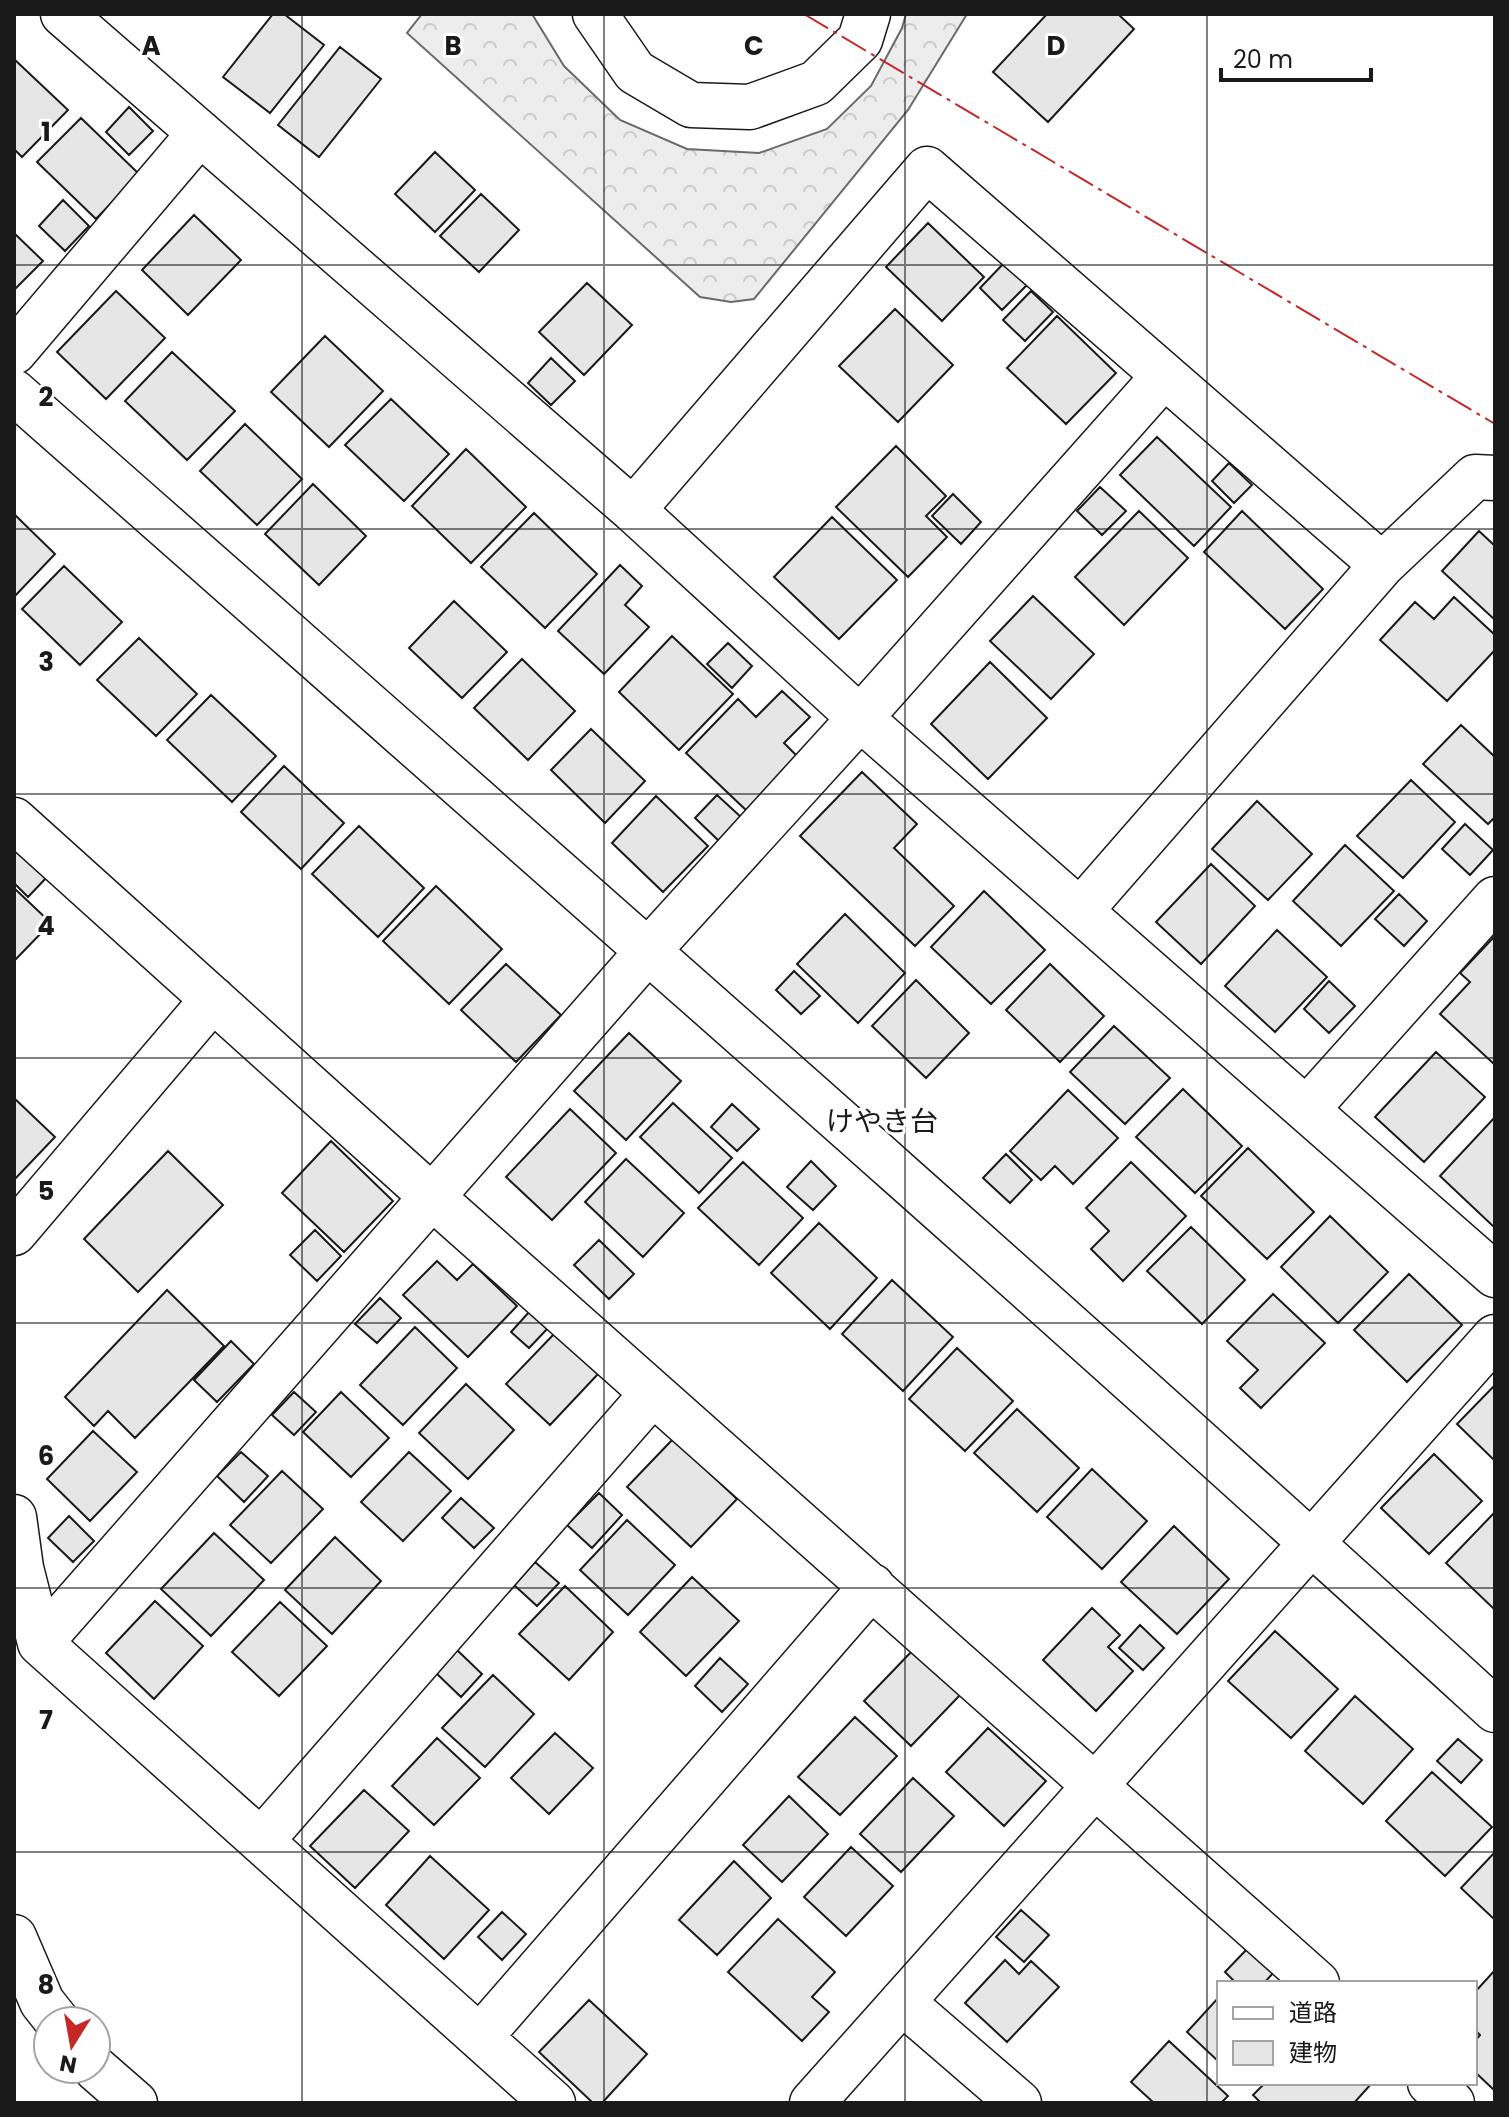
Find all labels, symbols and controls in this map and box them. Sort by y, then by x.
text: A [141,28,161,64]
text: B [444,28,462,64]
text: C [744,28,764,64]
text: D [1047,28,1066,64]
scale bar [1221,32,1371,82]
text: 20 m [1233,43,1293,76]
text: 1 [41,114,51,150]
text: 2 [39,379,54,415]
text: 3 [38,644,54,680]
text: 4 [37,908,55,944]
district label: けやき台 [826,1102,938,1141]
text: 5 [38,1173,54,1209]
text: 6 [38,1438,54,1474]
text: 7 [39,1702,53,1738]
text: 8 [38,1967,54,2003]
legend [1217,1981,1477,2085]
text: 道路 [1289,1996,1337,2029]
north arrow [32,2005,112,2085]
text: 建物 [1289,2036,1337,2069]
text: N [57,2047,79,2081]

